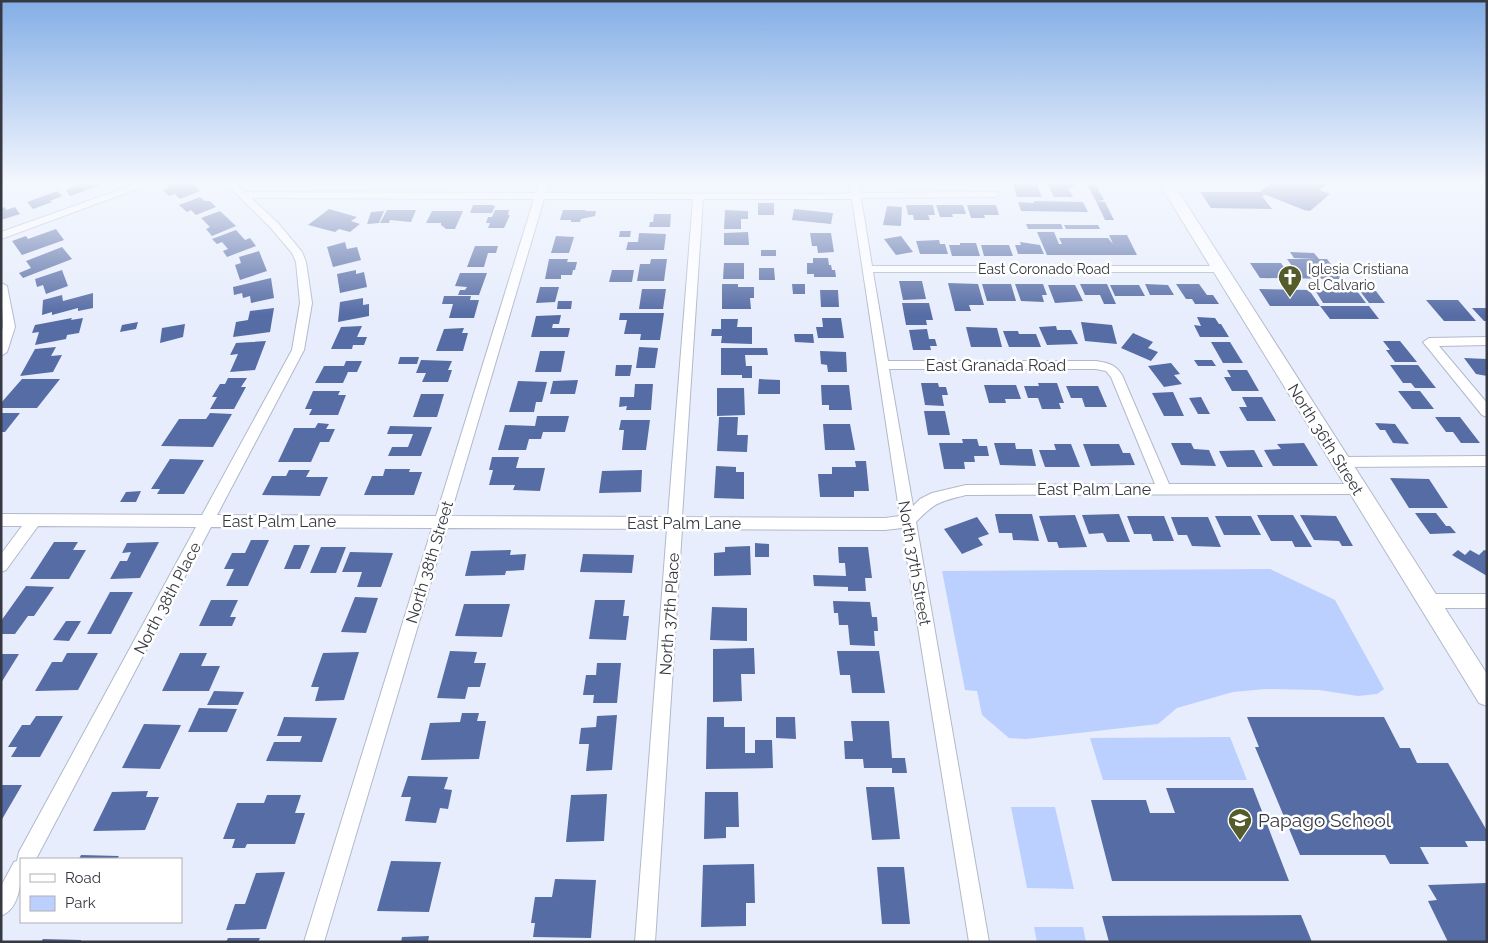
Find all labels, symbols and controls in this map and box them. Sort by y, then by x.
street label: East Coronado Road [978,261,1110,277]
place label: Iglesia Cristiana el Calvario [1308,261,1409,293]
church icon: Iglesia Cristiana el Calvario [1277,264,1303,298]
street label: East Granada Road [926,356,1066,375]
street label: North 36th Street [1284,380,1368,499]
street label: East Palm Lane [1037,480,1151,499]
street label: North 38th Street [402,498,457,626]
street label: North 37th Street [894,499,935,628]
street label: East Palm Lane [222,512,336,531]
street label: East Palm Lane [627,514,741,533]
street label: North 38th Place [130,539,205,657]
street label: North 37th Place [656,552,683,676]
school or university icon: Papago School [1227,807,1253,841]
place label: Papago School [1258,809,1392,831]
legend [20,858,182,923]
text: Road [65,869,101,887]
text: Park [65,894,96,912]

